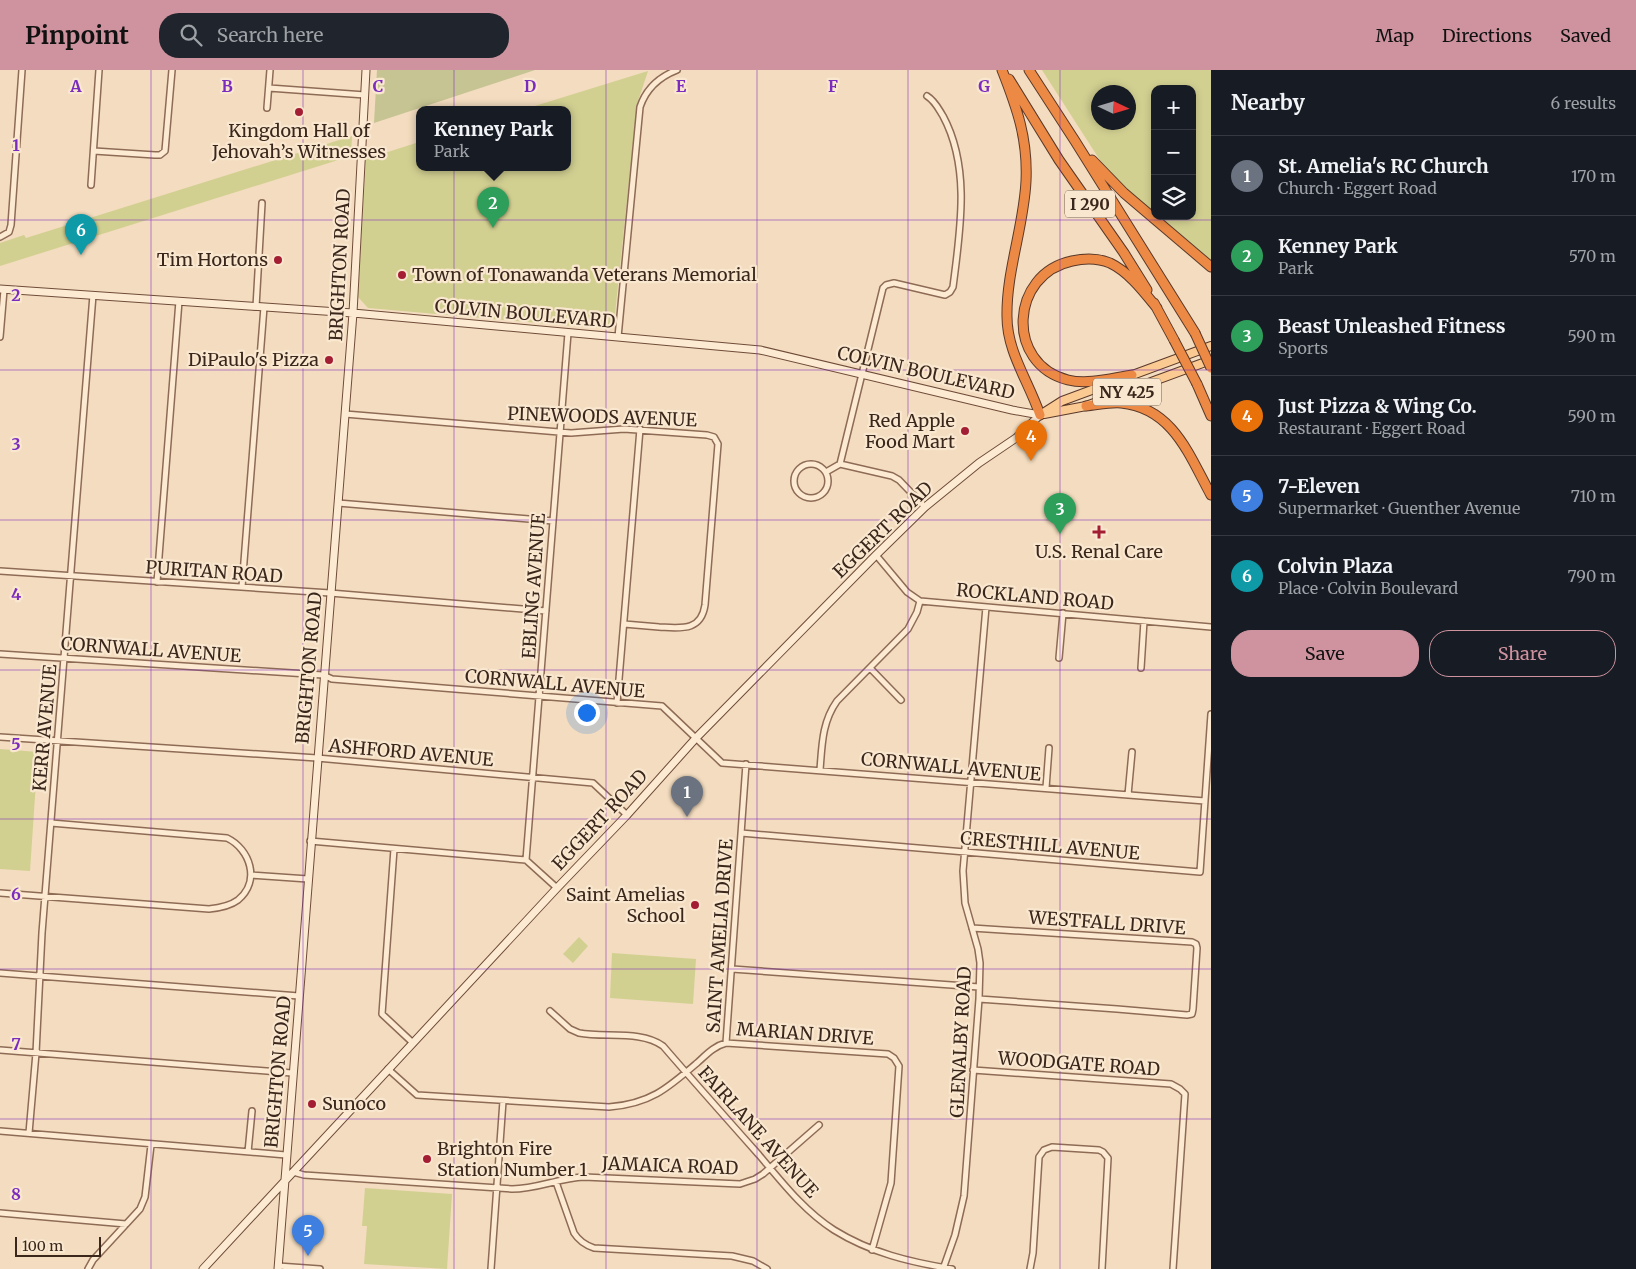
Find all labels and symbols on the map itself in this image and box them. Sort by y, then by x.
text: A [69,76,82,96]
text: B [221,76,233,96]
text: C [373,76,383,96]
text: D [524,76,536,96]
text: E [676,76,687,96]
text: F [828,76,838,96]
text: G [978,76,990,96]
north arrow [1091,85,1136,130]
marker: Kingdom Hall of Jehovah’s Witnesses [293,106,305,118]
place label: Kingdom Hall of Jehovah’s Witnesses [211,119,386,163]
text: 1 [12,135,20,155]
pin: 2 [477,187,509,228]
street label: BRIGHTON ROAD [324,188,355,342]
road number: I 290 [1065,190,1115,218]
pin: 6 [65,214,97,255]
place label: Tim Hortons [157,248,268,271]
marker: Tim Hortons [272,254,284,266]
place label: Town of Tonawanda Veterans Memorial [412,263,757,286]
marker: Town of Tonawanda Veterans Memorial [396,269,408,281]
text: 2 [11,285,21,305]
street label: COLVIN BOULEVARD [434,294,616,333]
street label: COLVIN BOULEVARD [835,341,1017,404]
place label: DiPaulo's Pizza [188,348,319,371]
marker: DiPaulo's Pizza [323,354,335,366]
road number: NY 425 [1093,378,1161,406]
street label: PINEWOODS AVENUE [507,402,698,431]
place label: Red Apple Food Mart [865,409,955,453]
pin: 4 [1015,420,1047,461]
marker: Red Apple Food Mart [959,425,971,437]
text: 3 [11,434,21,454]
street label: EGGERT ROAD [828,476,937,583]
pin: 3 [1044,493,1076,534]
street label: EBLING AVENUE [517,512,550,660]
marker: U.S. Renal Care [1092,525,1106,539]
place label: U.S. Renal Care [1035,540,1163,563]
street label: PURITAN ROAD [145,555,283,588]
street label: ROCKLAND ROAD [955,578,1115,615]
text: 4 [11,584,21,604]
street label: BRIGHTON ROAD [290,591,327,745]
street label: CORNWALL AVENUE [60,632,242,667]
street label: KERR AVENUE [27,663,62,793]
street label: CORNWALL AVENUE [464,664,647,703]
your location [574,700,600,726]
text: 5 [11,734,21,754]
street label: ASHFORD AVENUE [327,734,495,771]
street label: CORNWALL AVENUE [860,747,1043,786]
street label: EGGERT ROAD [547,764,652,875]
pin: 1 [671,776,703,817]
street label: CRESTHILL AVENUE [959,826,1141,865]
street label: SAINT AMELIA DRIVE [701,837,738,1034]
place label: Saint Amelias School [566,883,685,927]
text: 6 [11,884,21,904]
marker: Saint Amelias School [689,899,701,911]
street label: WESTFALL DRIVE [1027,905,1187,940]
street label: GLENALBY ROAD [945,966,976,1118]
street label: BRIGHTON ROAD [259,995,296,1149]
street label: MARIAN DRIVE [736,1017,875,1050]
text: 7 [11,1034,21,1054]
street label: WOODGATE ROAD [996,1046,1161,1081]
street label: FAIRLANE AVENUE [693,1061,824,1203]
place label: Sunoco [322,1092,386,1115]
marker: Sunoco [306,1098,318,1110]
place label: Brighton Fire Station Number 1 [437,1137,587,1181]
street label: JAMAICA ROAD [600,1152,739,1179]
marker: Brighton Fire Station Number 1 [421,1153,433,1165]
text: 8 [11,1184,21,1204]
pin: 5 [292,1215,324,1256]
scale bar [15,1234,101,1257]

